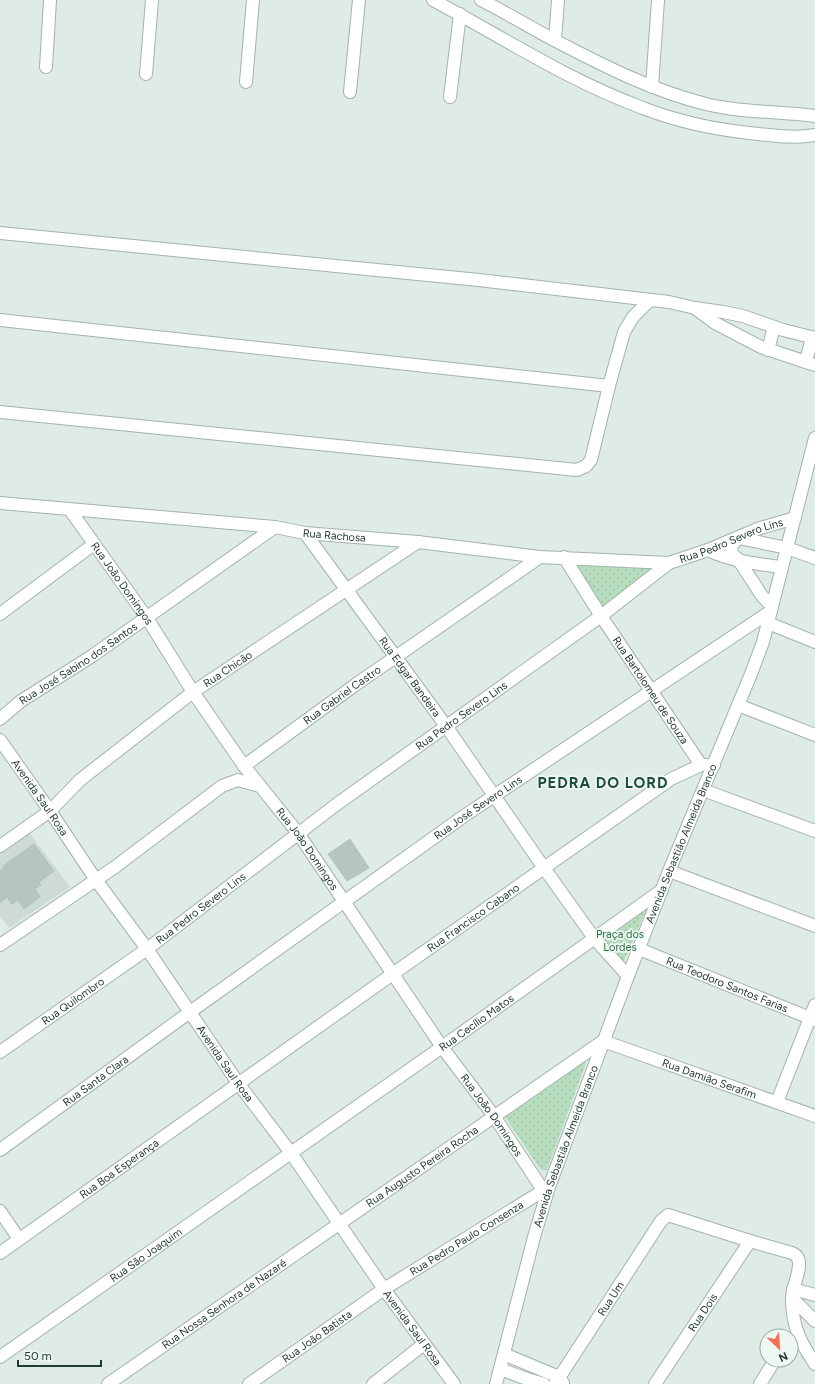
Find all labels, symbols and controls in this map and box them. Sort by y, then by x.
street label: Rua Pedro Severo Lins [678,515,784,566]
street label: Rua Rachosa [302,526,366,544]
street label: Rua João Domingos [88,540,156,627]
street label: Rua José Sabino dos Santos [17,620,140,707]
street label: Rua Edgar Bandeira [377,634,443,719]
street label: Rua Bartolomeu de Souza [610,634,691,746]
street label: Rua Chicão [201,648,255,690]
street label: Rua Gabriel Castro [301,663,383,727]
street label: Rua Pedro Severo Lins [413,678,510,753]
street label: Avenida Saul Rosa [9,757,71,838]
street label: Avenida Sebastião Almeida Branco [643,762,719,925]
street label: Rua José Severo Lins [431,773,524,842]
district label: PEDRA DO LORD [537,774,669,792]
street label: Rua João Domingos [274,805,341,893]
street label: Rua Pedro Severo Lins [153,870,248,946]
street label: Rua Francisco Cabano [425,881,522,954]
park label: Praça dos Lordes [596,928,644,954]
street label: Rua Teodoro Santos Farias [664,954,790,1015]
street label: Rua Quilombro [39,975,107,1027]
street label: Rua Cecílio Matos [436,992,516,1054]
street label: Avenida Saul Rosa [194,1023,256,1104]
street label: Rua Santa Clara [60,1053,131,1109]
street label: Rua Damião Serafim [660,1056,758,1101]
street label: Avenida Sebastião Almeida Branco [531,1063,600,1229]
street label: Rua João Domingos [458,1071,525,1159]
street label: Rua Augusto Pereira Rocha [363,1123,481,1210]
street label: Rua Boa Esperança [77,1136,161,1201]
street label: Rua Pedro Paulo Consenza [407,1198,526,1278]
street label: Rua São Joaquim [107,1225,184,1285]
street label: Rua Nossa Senhora de Nazaré [159,1256,289,1351]
street label: Rua Um [595,1279,627,1318]
street label: Avenida Saul Rosa [380,1287,444,1368]
street label: Rua Dois [685,1291,720,1334]
street label: Rua João Batista [280,1307,354,1365]
north arrow [759,1328,799,1368]
scale bar [18,1342,101,1368]
text: 50 m [24,1349,52,1363]
text: N [776,1349,790,1364]

